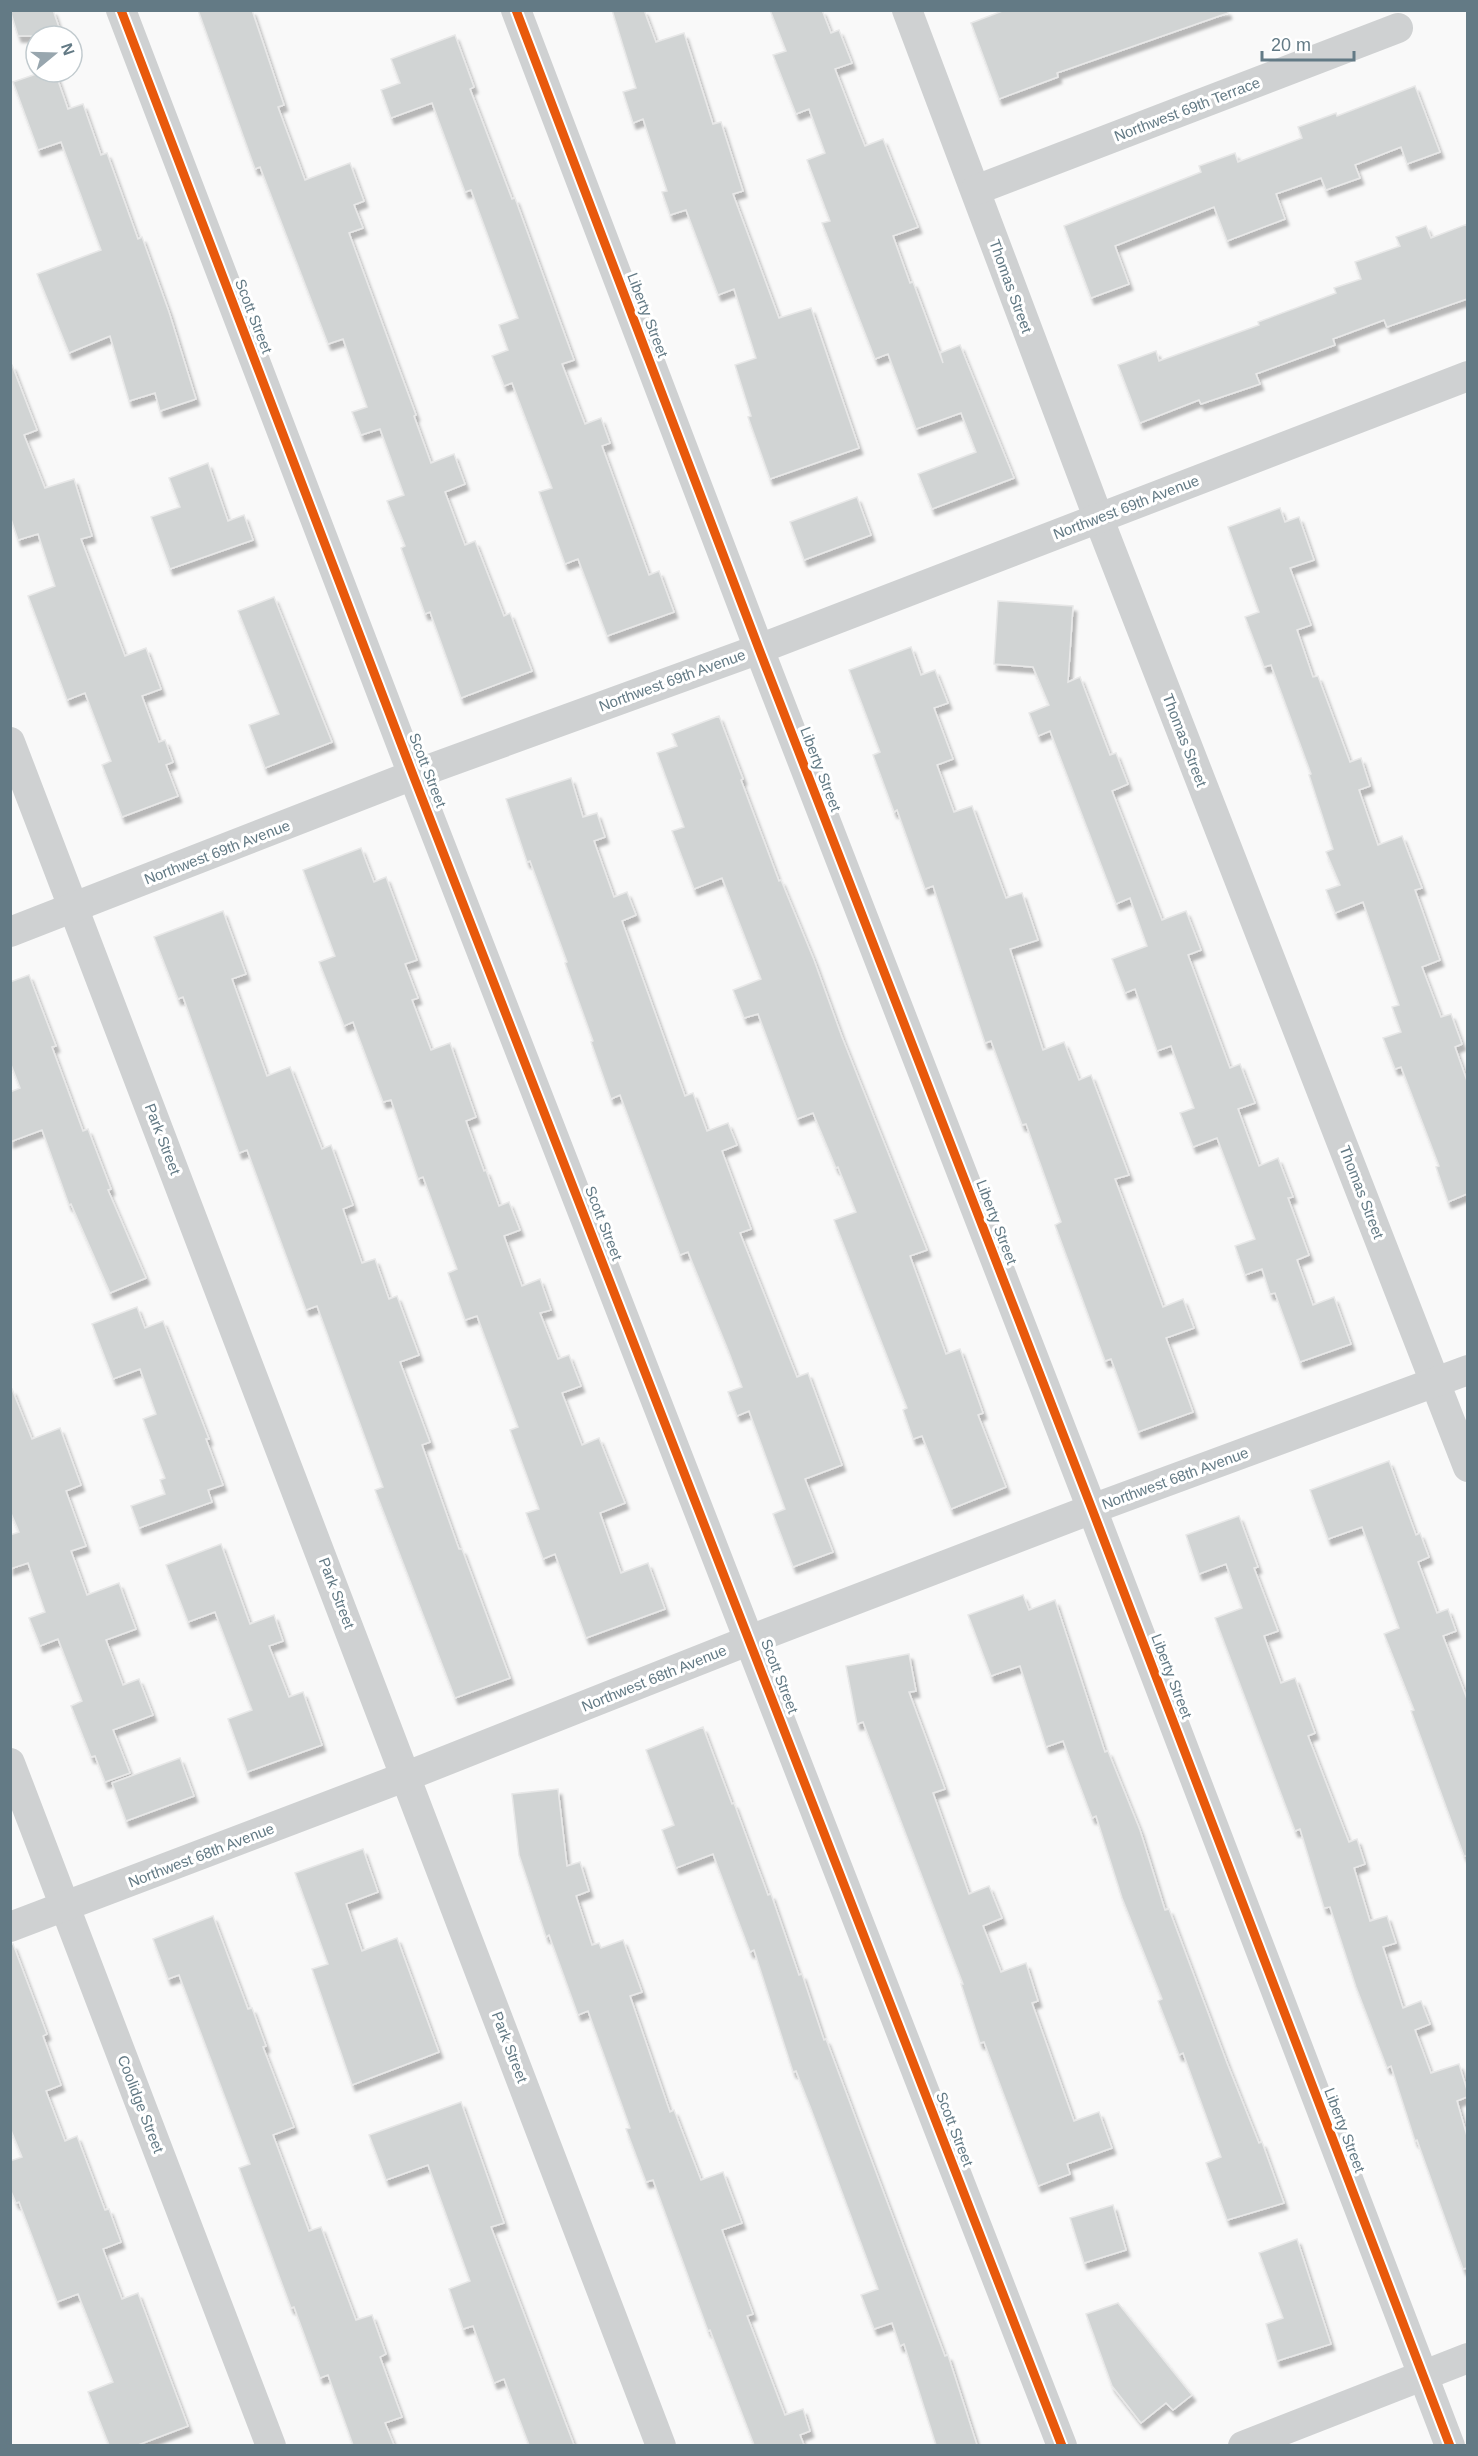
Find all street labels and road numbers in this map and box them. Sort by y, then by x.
street label: Northwest 69th Terrace [1112,73,1262,145]
street label: Thomas Street [986,237,1036,336]
street label: Liberty Street [624,270,672,360]
street label: Scott Street [232,276,276,356]
street label: Northwest 69th Avenue [1051,471,1201,543]
street label: Northwest 69th Avenue [596,646,748,714]
street label: Thomas Street [1159,691,1211,790]
street label: Liberty Street [797,724,845,814]
street label: Scott Street [406,730,450,810]
street label: Northwest 69th Avenue [142,816,292,888]
street label: Park Street [142,1101,185,1178]
street label: Thomas Street [1336,1143,1388,1242]
street label: Liberty Street [973,1177,1021,1267]
street label: Scott Street [582,1183,626,1263]
street label: Northwest 68th Avenue [1099,1444,1251,1512]
street label: Park Street [316,1555,359,1632]
street label: Liberty Street [1148,1631,1196,1721]
street label: Scott Street [758,1636,802,1716]
street label: Northwest 68th Avenue [579,1641,729,1715]
street label: Northwest 68th Avenue [126,1819,276,1891]
street label: Park Street [489,2009,532,2086]
street label: Coolidge Street [115,2053,168,2156]
street label: Liberty Street [1321,2085,1369,2175]
street label: Scott Street [933,2089,977,2169]

